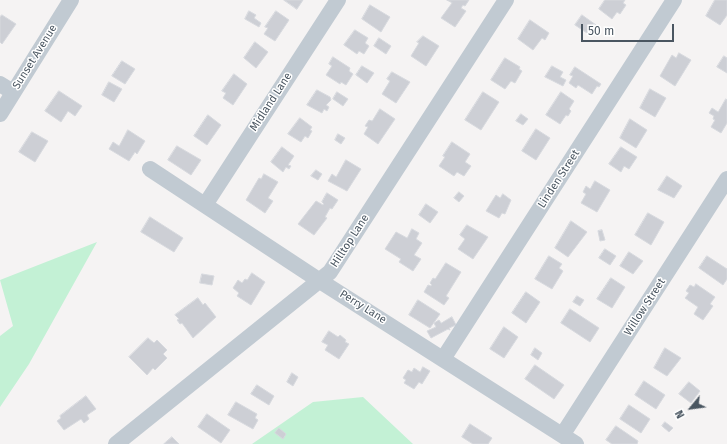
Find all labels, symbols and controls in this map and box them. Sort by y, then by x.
scale bar [583,16,676,42]
street label: Sunset Avenue [10,22,60,92]
text: 50 m [588,24,614,38]
street label: Midland Lane [247,70,295,134]
street label: Linden Street [535,147,583,211]
street label: Hilltop Lane [328,212,372,270]
street label: Willow Street [622,276,668,338]
street label: Perry Lane [337,287,389,327]
north arrow [671,388,711,428]
text: N [673,408,688,420]

